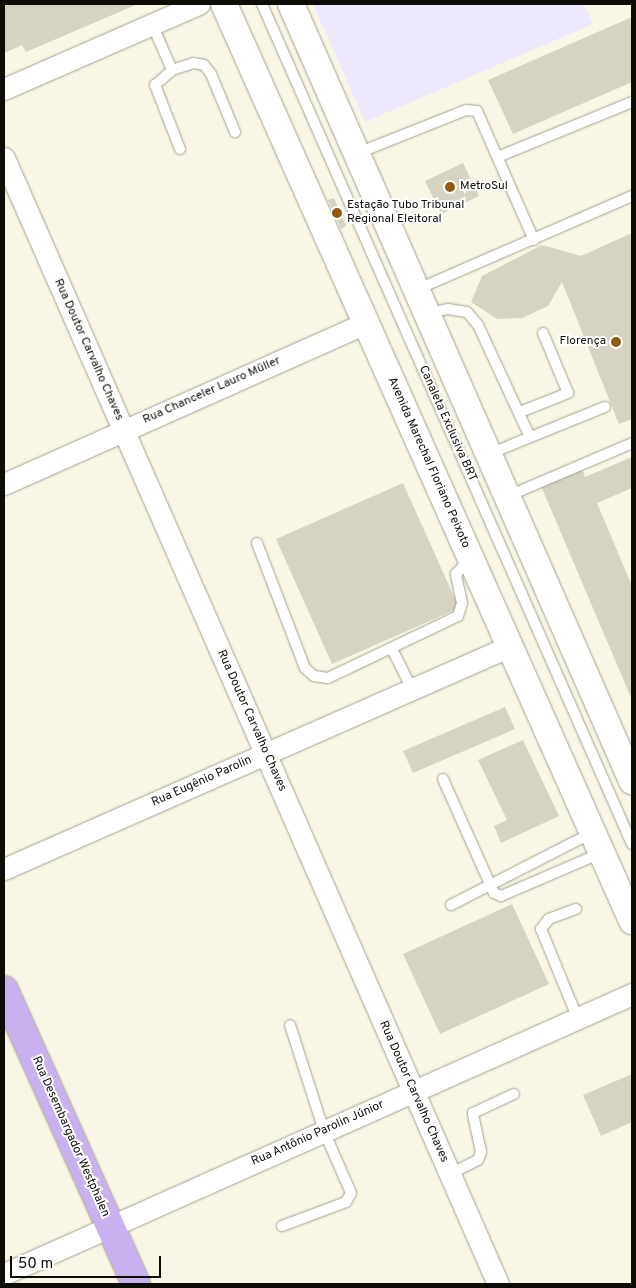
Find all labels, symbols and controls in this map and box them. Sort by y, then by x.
place label: MetroSul [460,180,508,194]
marker: MetroSul [444,181,456,193]
place label: Estação Tubo Tribunal Regional Eleitoral [347,199,465,227]
marker: Estação Tubo Tribunal Regional Eleitoral [331,207,343,219]
street label: Rua Doutor Carvalho Chaves [50,277,126,423]
place label: Florença [559,335,606,349]
marker: Florença [610,336,622,348]
street label: Rua Chanceler Lauro Müller [141,354,283,428]
street label: Canaleta Exclusiva BRT [415,364,479,484]
street label: Avenida Marechal Floriano Peixoto [384,375,472,551]
street label: Rua Doutor Carvalho Chaves [213,648,289,794]
street label: Rua Eugênio Parolin [150,753,254,811]
street label: Rua Doutor Carvalho Chaves [375,1019,451,1165]
street label: Rua Desembargador Westphalen [28,1054,112,1220]
street label: Rua Antônio Parolin Júnior [249,1098,387,1170]
scale bar [12,1246,164,1278]
text: 50 m [18,1255,53,1274]

